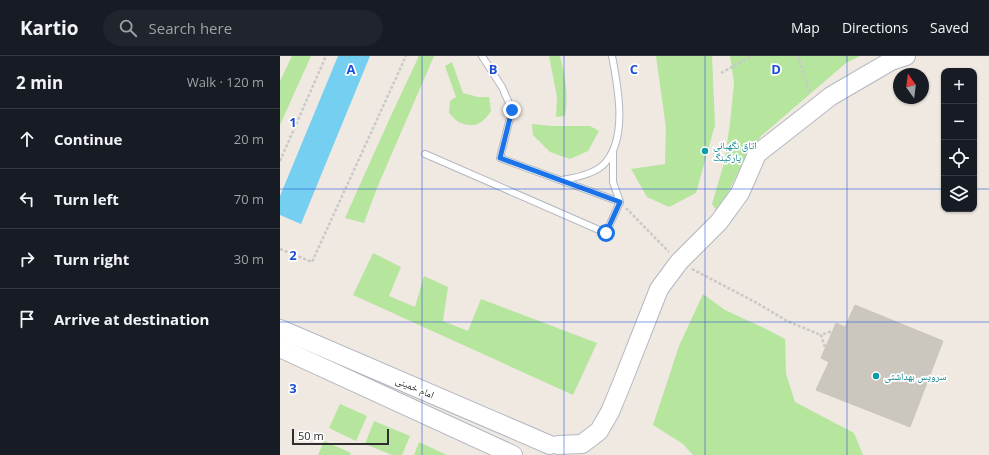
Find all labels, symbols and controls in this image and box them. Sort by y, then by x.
search box [103,10,383,46]
text: Kartio [20,15,79,41]
icon: search [117,17,139,39]
text: Search here [149,18,232,38]
text: Map [791,18,820,37]
text: Directions [842,18,908,37]
text: Saved [930,18,969,37]
text: A [347,60,356,78]
text: B [489,60,498,78]
text: C [630,60,638,78]
text: D [771,60,781,78]
north arrow [893,68,929,104]
map controls [941,68,977,212]
button: + [941,68,977,104]
text: 2 min [16,71,63,94]
text: Walk · 120 m [187,73,264,91]
route end [503,101,521,119]
button: − [941,104,977,140]
text: 1 [289,113,297,131]
icon: ahead [16,128,38,150]
text: Continue [54,129,122,149]
text: 20 m [234,130,264,148]
place label: اتاق نگهبانی پارکینگ [713,138,757,164]
button: locate [941,140,977,176]
marker: اتاق نگهبانی پارکینگ [700,146,710,156]
button: layers [941,176,977,212]
icon: left [16,188,38,210]
text: Turn left [54,189,119,209]
text: 70 m [234,190,264,208]
route start [597,224,615,242]
text: 2 [289,246,297,264]
icon: right [16,248,38,270]
text: Turn right [54,249,129,269]
text: 30 m [234,250,264,268]
icon: arrive [16,308,38,330]
text: Arrive at destination [54,309,209,329]
place label: سرویس بهداشتی [884,369,947,383]
marker: سرویس بهداشتی [871,371,881,381]
street label: امام خمینی [393,373,437,402]
text: 3 [289,379,297,397]
scale bar [292,427,389,446]
text: 50 m [298,428,324,443]

